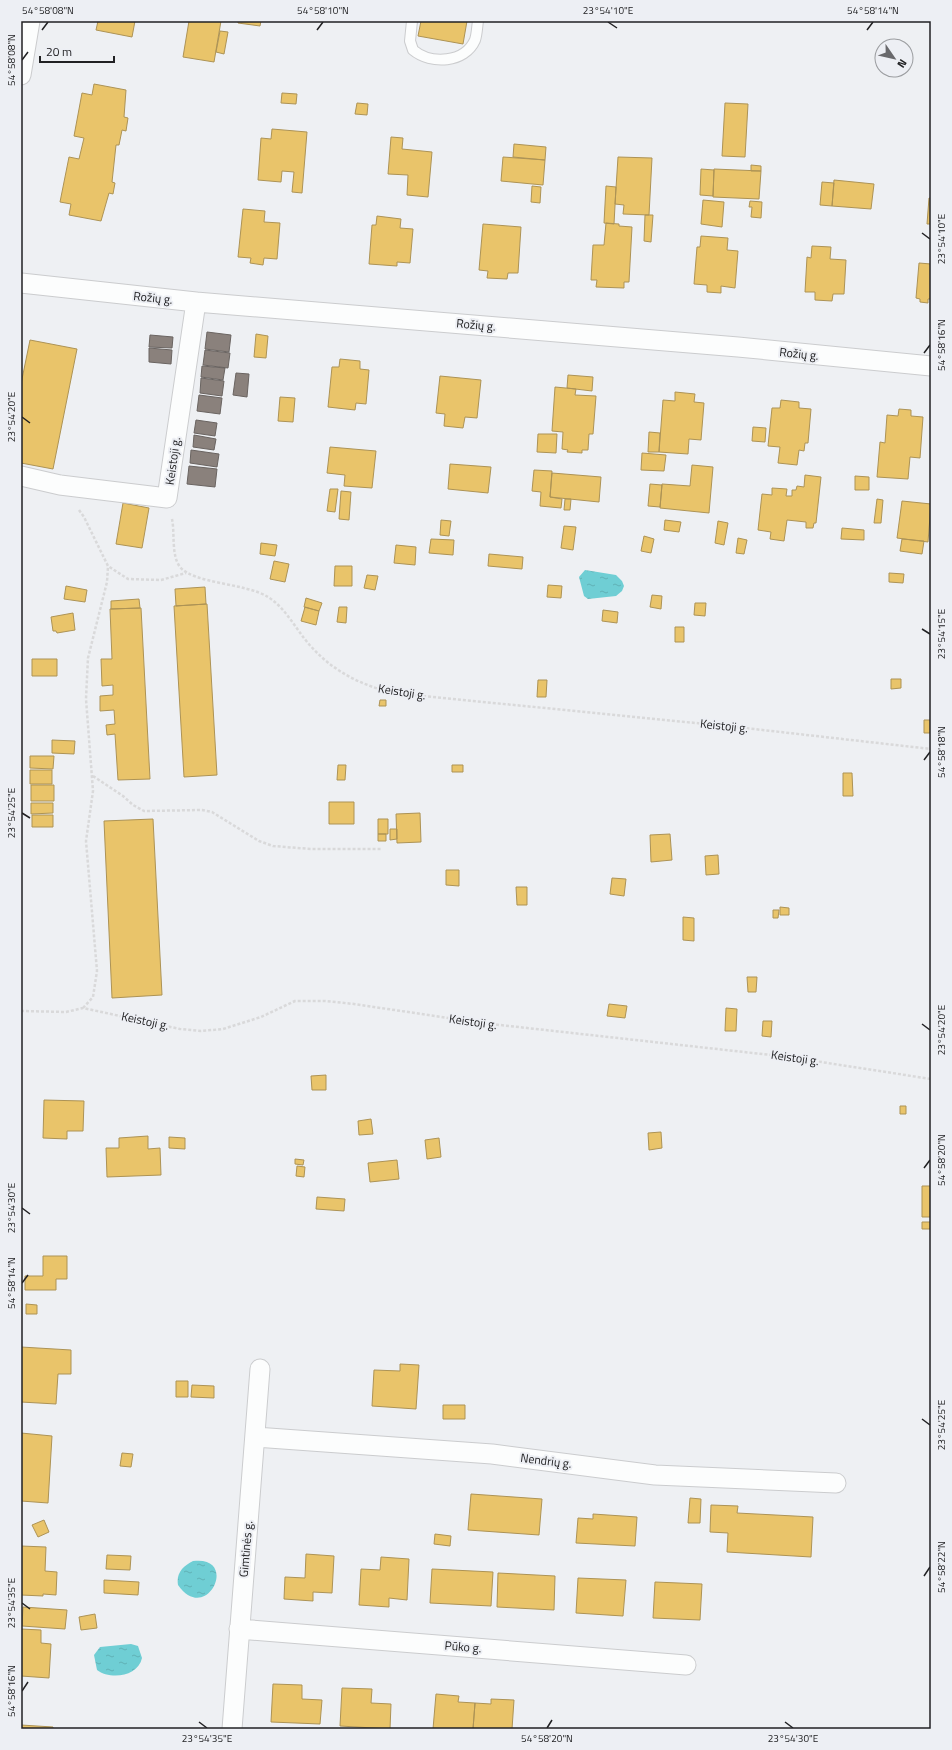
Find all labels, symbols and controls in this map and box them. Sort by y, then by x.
text: 54°58'08"N [22,3,74,18]
text: 54°58'10"N [297,3,349,18]
text: 23°54'10"E [583,3,634,18]
text: 54°58'14"N [847,3,899,18]
text: 54°58'08"N [4,34,19,86]
scale bar [40,38,114,64]
north arrow [874,38,914,78]
text: 20 m [46,42,72,61]
text: N [894,56,911,71]
text: 23°54'10"E [934,213,949,264]
street label: Rožių g. [132,286,174,309]
street label: Rožių g. [456,313,497,336]
text: 54°58'16"N [934,319,949,371]
street label: Rožių g. [778,342,820,365]
text: 23°54'20"E [4,391,19,442]
street label: Keistoji g. [160,436,185,486]
text: 23°54'15"E [934,608,949,659]
street label: Keistoji g. [377,678,427,705]
street label: Keistoji g. [699,714,749,737]
text: 54°58'18"N [934,726,949,778]
text: 23°54'25"E [4,787,19,838]
text: 23°54'20"E [934,1004,949,1055]
street label: Keistoji g. [120,1006,171,1035]
street label: Keistoji g. [448,1009,498,1034]
street label: Keistoji g. [770,1045,820,1070]
text: 54°58'20"N [934,1134,949,1186]
text: 23°54'30"E [4,1182,19,1233]
text: 54°58'14"N [4,1257,19,1309]
text: 23°54'25"E [934,1399,949,1450]
street label: Nendrių g. [519,1448,573,1473]
street label: Gimtinės g. [234,1520,257,1578]
text: 54°58'22"N [934,1541,949,1593]
text: 23°54'35"E [4,1577,19,1628]
street label: Pūko g. [444,1635,482,1658]
text: 54°58'16"N [4,1665,19,1717]
text: 23°54'35"E [182,1731,233,1746]
text: 54°58'20"N [521,1731,573,1746]
text: 23°54'30"E [768,1731,819,1746]

